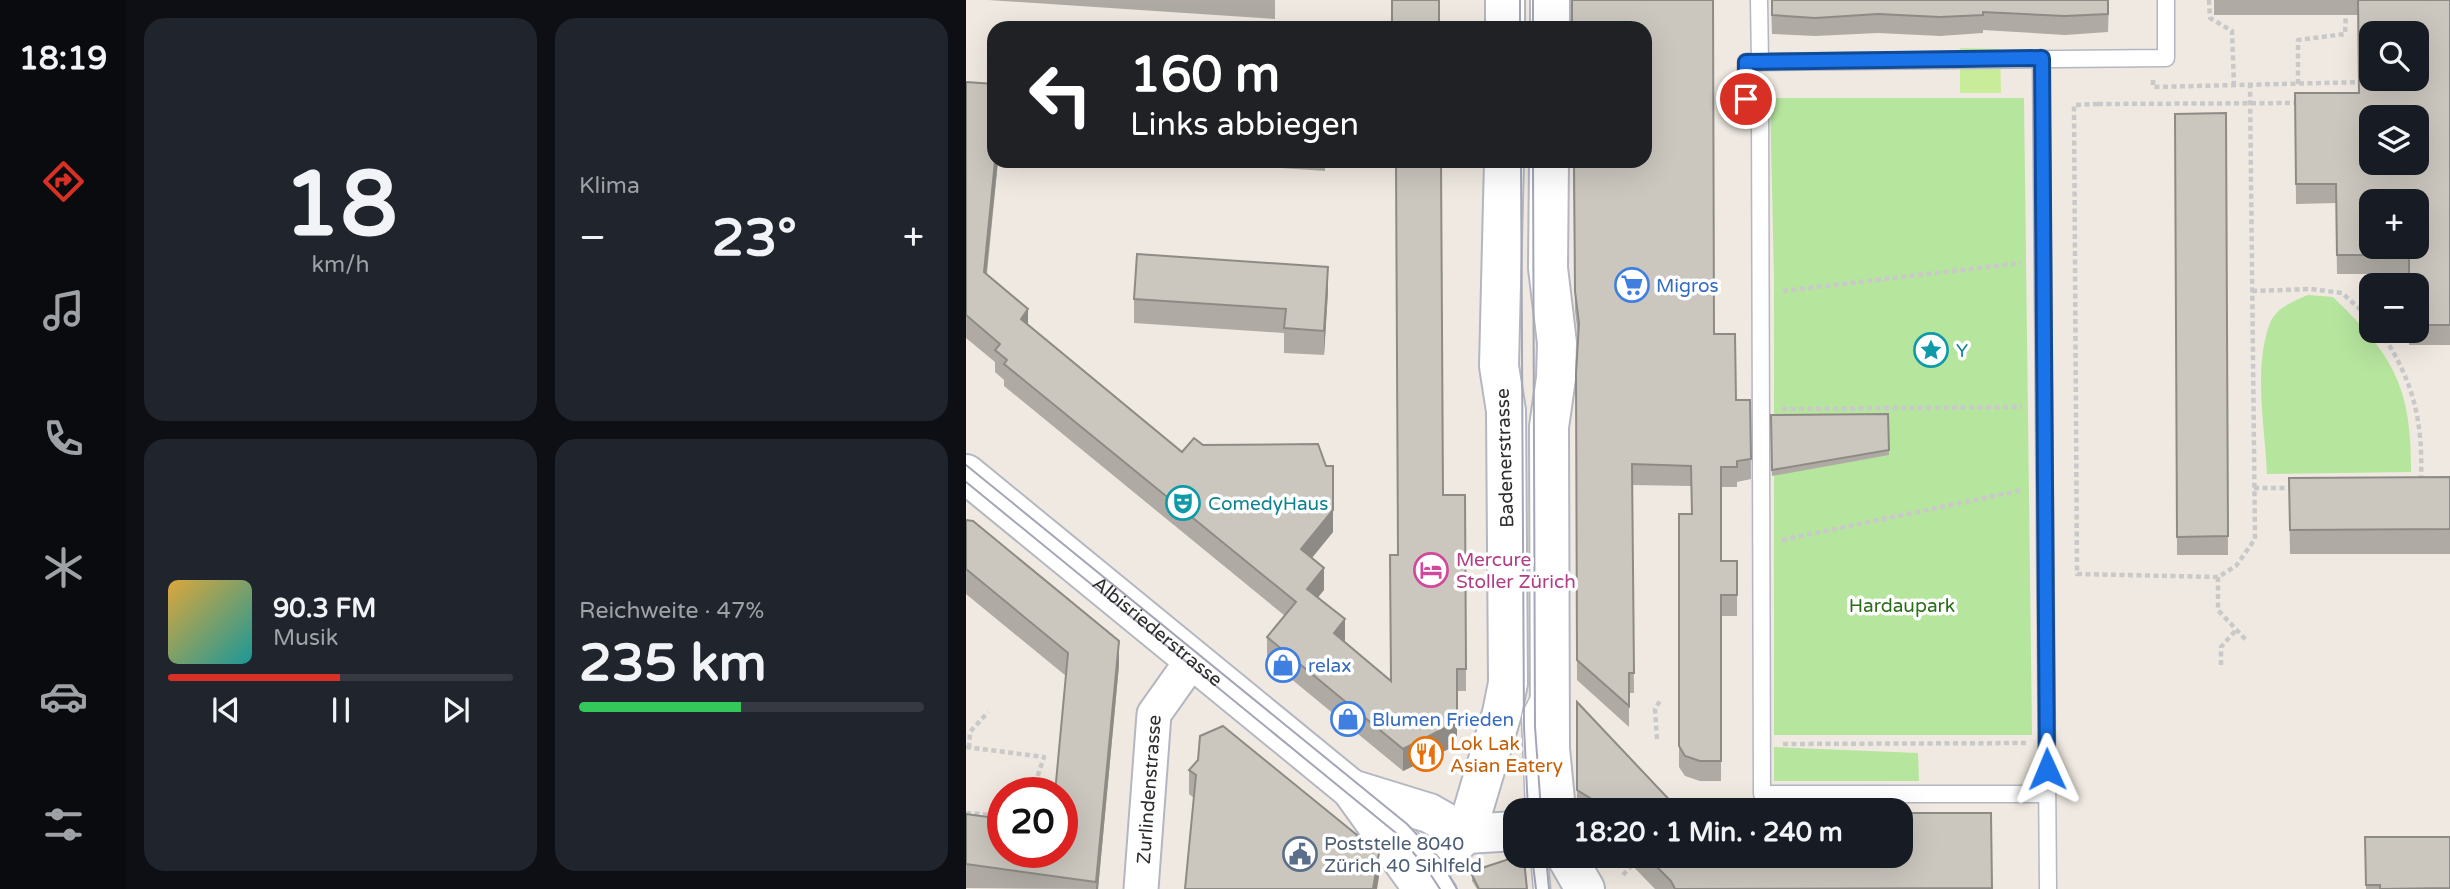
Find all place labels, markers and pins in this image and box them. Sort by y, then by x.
pin [1716,69,1776,129]
supermarket icon: Migros [1613,266,1651,304]
place label: Migros [1656,275,1719,297]
place icon: Y [1912,331,1950,369]
place label: Y [1956,340,1968,362]
theatre icon: ComedyHaus [1164,484,1202,522]
place label: ComedyHaus [1208,493,1328,515]
place label: Mercure Stoller Zürich [1456,549,1576,593]
hotel icon: Mercure Stoller Zürich [1412,551,1450,589]
shop icon: relax [1264,646,1302,684]
place label: relax [1308,655,1351,677]
shop icon: Blumen Frieden [1329,700,1367,738]
place label: Blumen Frieden [1372,709,1514,731]
place label: Lok Lak Asian Eatery [1450,733,1563,777]
restaurant icon: Lok Lak Asian Eatery [1407,735,1445,773]
place label: Poststelle 8040 Zürich 40 Sihlfeld [1324,833,1482,877]
public building icon: Poststelle 8040 Zürich 40 Sihlfeld [1281,835,1319,873]

